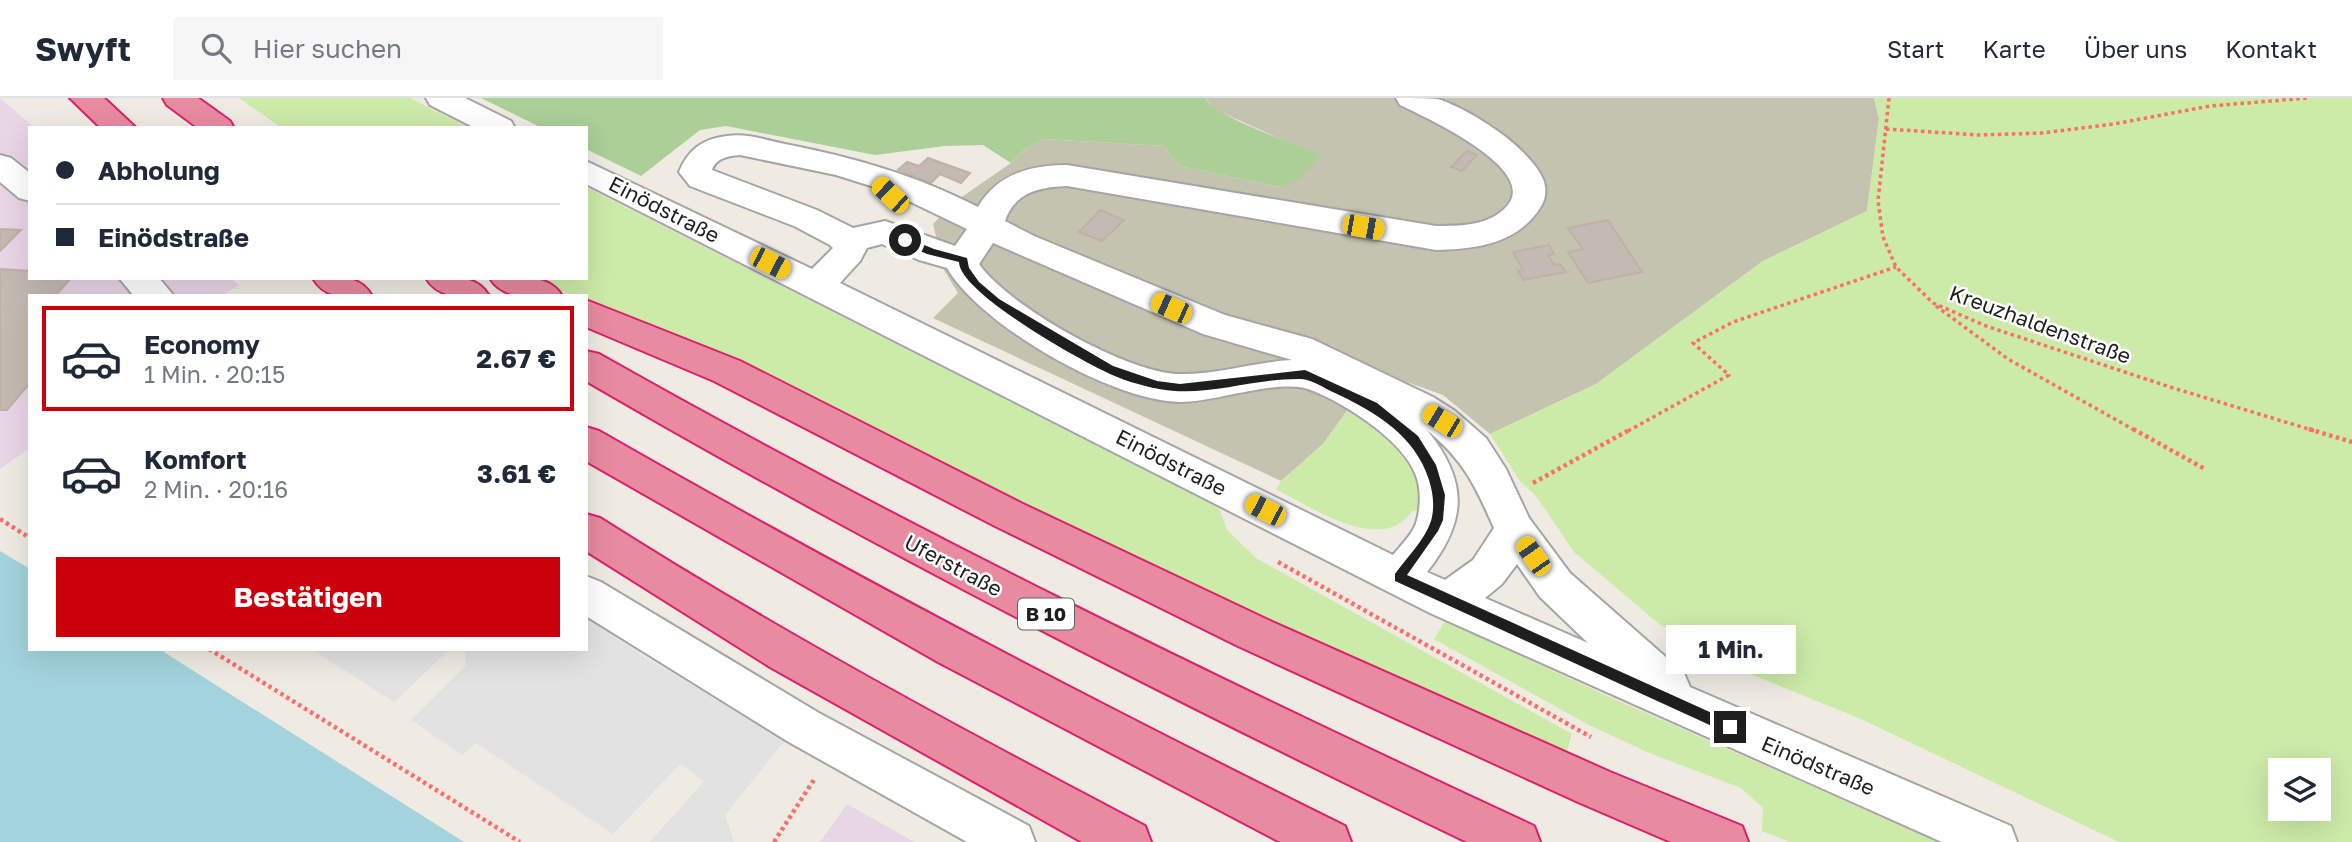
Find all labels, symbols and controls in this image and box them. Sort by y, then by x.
search box [173,17,663,80]
text: Swyft [35,29,131,68]
icon: search [197,29,235,67]
text: Hier suchen [253,33,402,64]
text: Start [1887,34,1944,63]
text: Karte [1982,34,2046,63]
text: Über uns [2084,34,2187,63]
text: Kontakt [2225,34,2317,63]
text: Abholung [98,155,220,186]
street label: Einödstraße [605,170,724,248]
car [868,173,913,217]
car [1341,213,1386,241]
text: Einödstraße [98,222,249,253]
route start [889,224,921,256]
car [747,244,794,282]
street label: Kreuzhaldenstraße [1946,279,2135,369]
car [1148,290,1195,326]
icon: car [60,327,123,390]
text: Economy [144,329,260,360]
text: 2.67 € [476,343,556,374]
text: 1 Min. · 20:15 [144,360,285,388]
car [1419,401,1466,441]
street label: Einödstraße [1112,423,1231,501]
icon: car [60,442,123,505]
text: Komfort [144,444,247,475]
text: 3.61 € [477,458,556,489]
text: 2 Min. · 20:16 [144,475,288,503]
car [1242,491,1289,529]
street label: Uferstraße [900,529,1007,602]
car [1513,533,1554,579]
button: Bestätigen [56,557,560,637]
road number: B 10 [1018,598,1074,629]
callout: 1 Min. [1665,626,1795,674]
text: 1 Min. [1698,635,1764,663]
route end [1714,711,1746,743]
street label: Einödstraße [1758,730,1879,801]
map controls [2268,758,2331,821]
button: layers [2268,758,2331,821]

